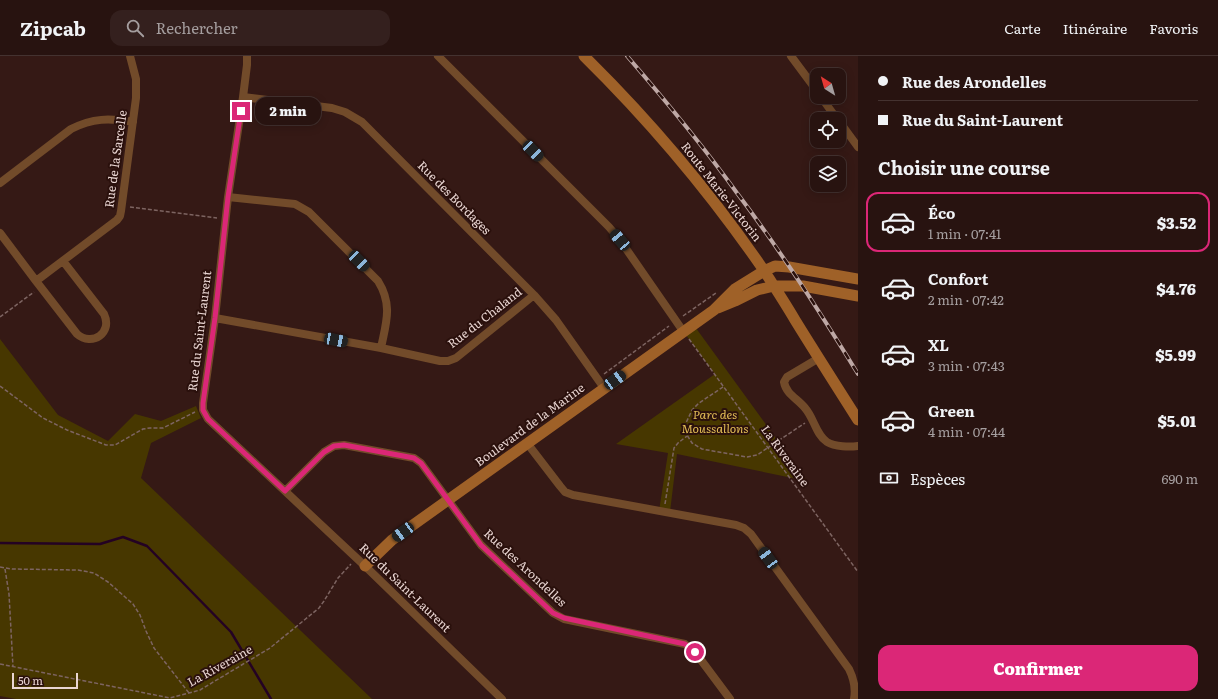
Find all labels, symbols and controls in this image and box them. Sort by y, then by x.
search box [110,10,390,46]
text: Zipcab [20,14,86,42]
text: Rechercher [156,16,238,39]
icon: search [124,17,146,39]
text: Carte [1004,18,1041,38]
text: Itinéraire [1063,18,1127,38]
text: Favoris [1149,18,1198,38]
north arrow [810,68,846,104]
map controls [810,68,846,192]
text: Rue des Arondelles [902,70,1046,93]
callout: 2 min [255,97,321,125]
text: 2 min [269,101,307,120]
route end [232,102,250,120]
text: Rue du Saint-Laurent [902,108,1063,131]
street label: Rue de la Sarcelle [99,109,131,209]
button: locate [810,112,846,148]
car [520,138,546,164]
street label: Route Marie-Victorin [677,138,766,245]
text: Choisir une course [878,154,1050,181]
street label: Rue des Bordages [414,156,496,239]
button: layers [810,156,846,192]
text: Éco [928,201,955,224]
icon: car [880,204,916,240]
text: $3.52 [1157,211,1196,234]
text: 1 min · 07:41 [928,224,1001,243]
car [608,227,632,253]
car [346,248,372,274]
text: Confort [928,267,988,290]
street label: Rue du Saint-Laurent [183,269,215,392]
icon: car [880,270,916,306]
text: $4.76 [1156,277,1196,300]
street label: Rue du Chaland [443,282,526,352]
text: 2 min · 07:42 [928,290,1004,309]
car [323,332,349,348]
text: XL [928,333,949,356]
icon: car [880,336,916,372]
text: $5.99 [1155,343,1196,366]
text: 3 min · 07:43 [928,356,1005,375]
car [602,368,628,392]
street label: Boulevard de la Marine [471,378,588,470]
text: Green [928,399,975,422]
icon: car [880,402,916,438]
park label: Parc des Moussallons [681,405,749,437]
text: $5.01 [1158,409,1196,432]
street label: La Riveraine [757,421,814,490]
text: 4 min · 07:44 [928,422,1005,441]
icon: cash [878,467,900,489]
text: Espèces [910,467,965,490]
text: 690 m [1161,469,1198,488]
car [390,520,416,544]
street label: Rue des Arondelles [480,524,571,611]
street label: Rue du Saint-Laurent [356,539,456,636]
car [756,545,780,571]
street label: La Riveraine [184,640,255,690]
route start [686,643,704,661]
button: Confirmer [878,645,1198,691]
scale bar [12,671,78,690]
text: 50 m [18,672,43,688]

